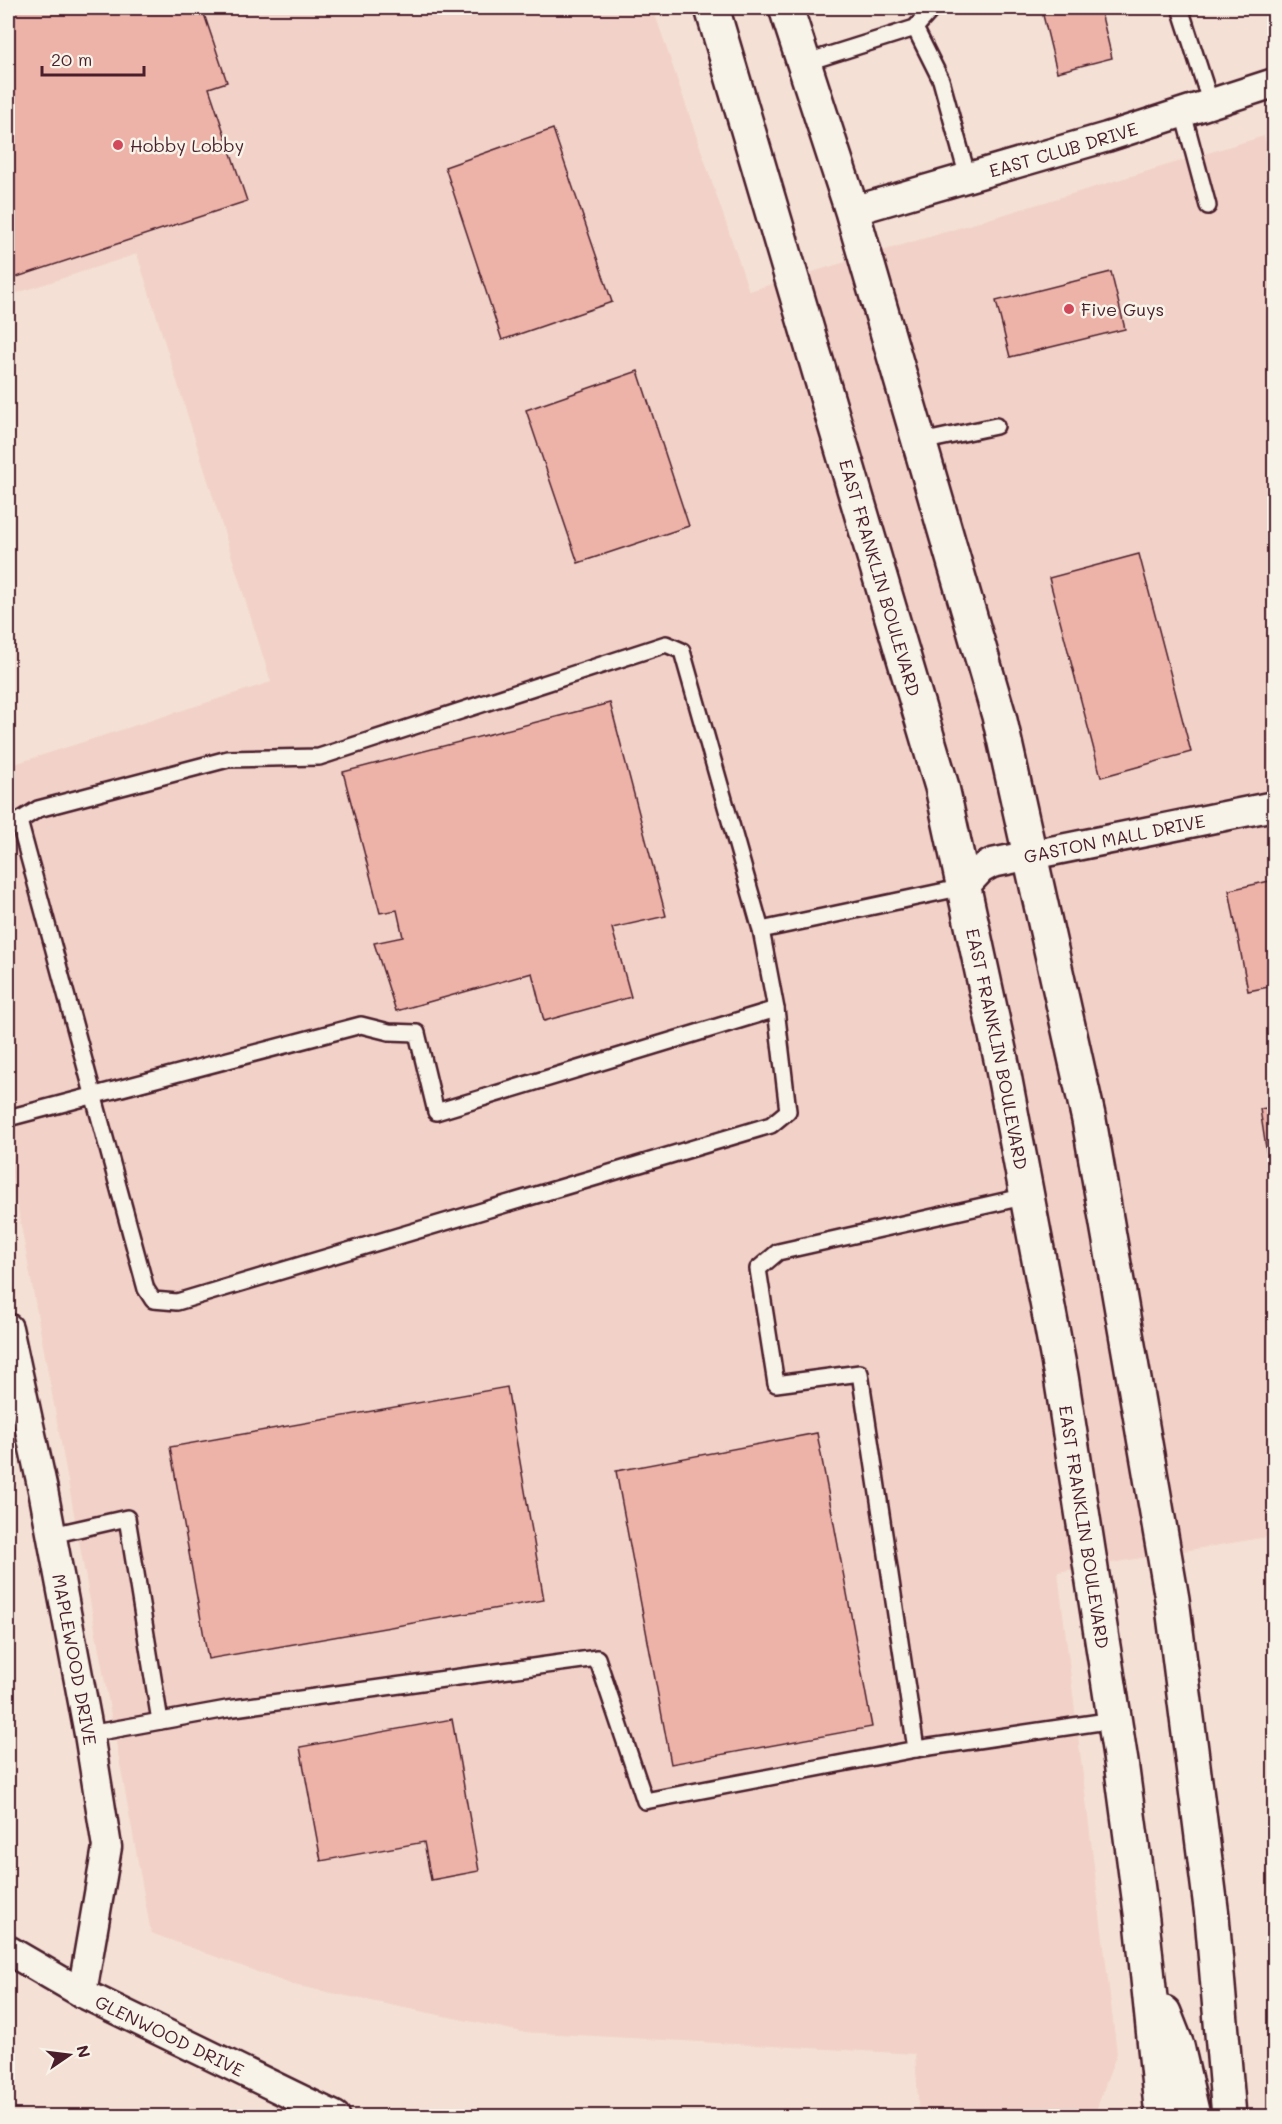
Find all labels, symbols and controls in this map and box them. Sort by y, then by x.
scale bar [42,39,144,77]
text: 20 m [51,47,92,71]
street label: EAST CLUB DRIVE [986,116,1141,183]
place label: Hobby Lobby [130,133,244,157]
marker: Hobby Lobby [111,138,125,152]
place label: Five Guys [1081,297,1164,321]
marker: Five Guys [1062,302,1076,316]
street label: EAST FRANKLIN BOULEVARD [834,456,927,699]
street label: GASTON MALL DRIVE [1021,808,1207,868]
street label: EAST FRANKLIN BOULEVARD [961,926,1034,1172]
street label: EAST FRANKLIN BOULEVARD [1054,1404,1115,1650]
street label: MAPLEWOOD DRIVE [47,1572,103,1747]
street label: GLENWOOD DRIVE [91,1989,248,2082]
north arrow [39,2025,99,2085]
text: N [72,2043,96,2060]

